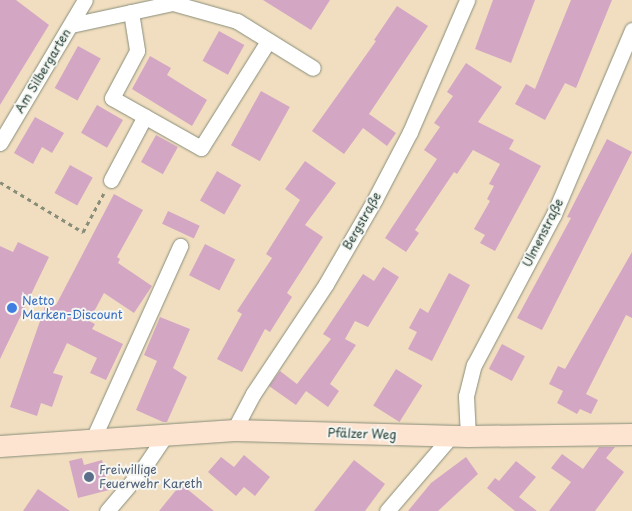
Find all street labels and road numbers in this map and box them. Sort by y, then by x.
street label: Am Silbergarten [12,26,74,116]
street label: Bergstraße [340,190,384,252]
street label: Ulmenstraße [520,197,566,269]
street label: Pfälzer Weg [327,426,397,442]

